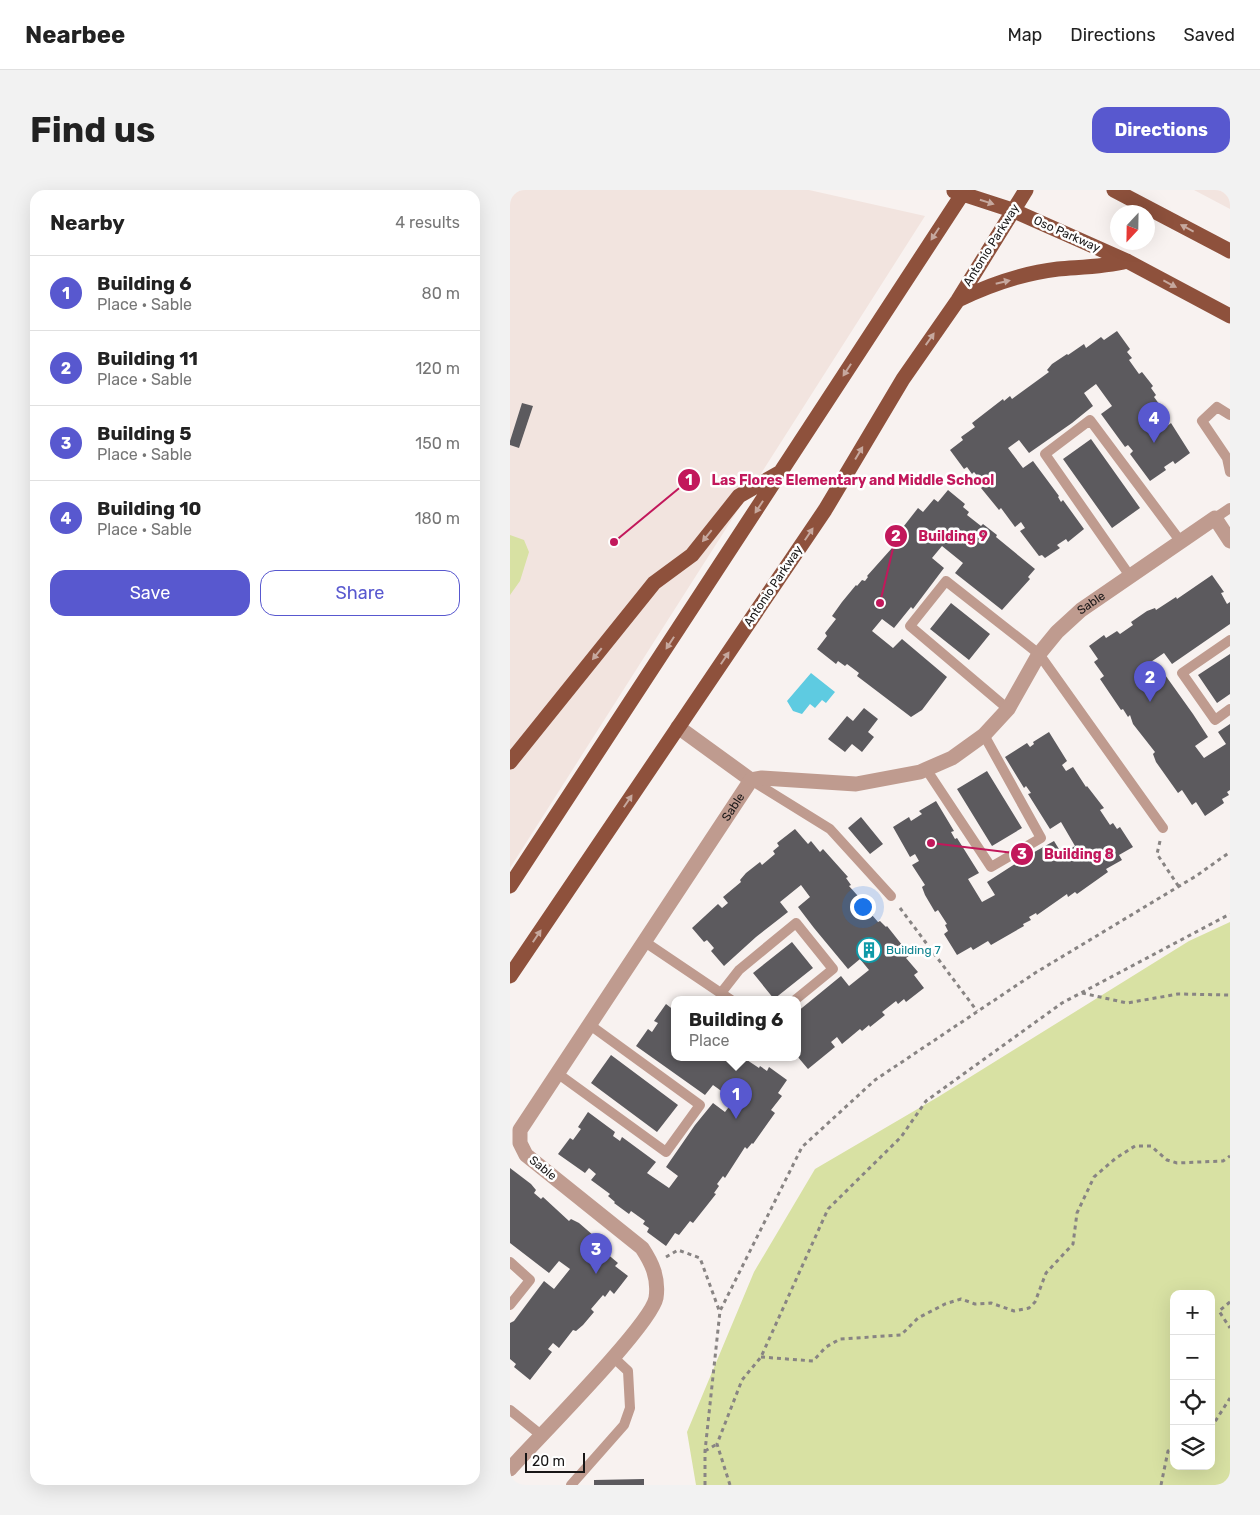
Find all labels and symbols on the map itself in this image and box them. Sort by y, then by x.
one-way arrow [980,198,995,206]
street label: Antonio Parkway [960,201,1022,289]
north arrow [1110,205,1155,250]
street label: Oso Parkway [1031,213,1103,255]
one-way arrow [1180,224,1194,232]
one-way arrow [930,227,940,241]
one-way arrow [996,278,1011,286]
one-way arrow [1163,280,1177,288]
one-way arrow [925,332,935,346]
one-way arrow [842,364,852,377]
pin: 4 [1138,402,1170,443]
one-way arrow [854,446,863,459]
callout: Las Flores Elementary and Middle School [676,465,1004,494]
text: 1 [685,471,693,489]
text: Las Flores Elementary and Middle School [712,472,994,489]
one-way arrow [754,500,764,513]
callout: Building 9 [884,521,998,550]
one-way arrow [804,527,814,540]
text: 2 [891,527,901,545]
text: Building 9 [918,528,988,545]
one-way arrow [702,529,712,543]
street label: Antonio Parkway [741,543,805,629]
street label: Sable [1074,588,1108,618]
one-way arrow [665,636,675,650]
one-way arrow [591,647,602,660]
one-way arrow [720,651,730,665]
pin: 2 [1134,661,1166,702]
street label: Sable [719,790,748,824]
one-way arrow [623,795,633,808]
callout: Building 8 [1009,839,1124,868]
text: 3 [1017,845,1027,863]
text: Building 8 [1044,846,1114,863]
your location [850,894,876,920]
one-way arrow [533,929,542,943]
building icon: Building 7 [856,937,882,963]
place label: Building 7 [886,943,941,957]
pin: 1 [720,1078,752,1119]
street label: Sable [527,1153,560,1183]
pin: 3 [580,1233,612,1274]
scale bar [525,1450,585,1473]

